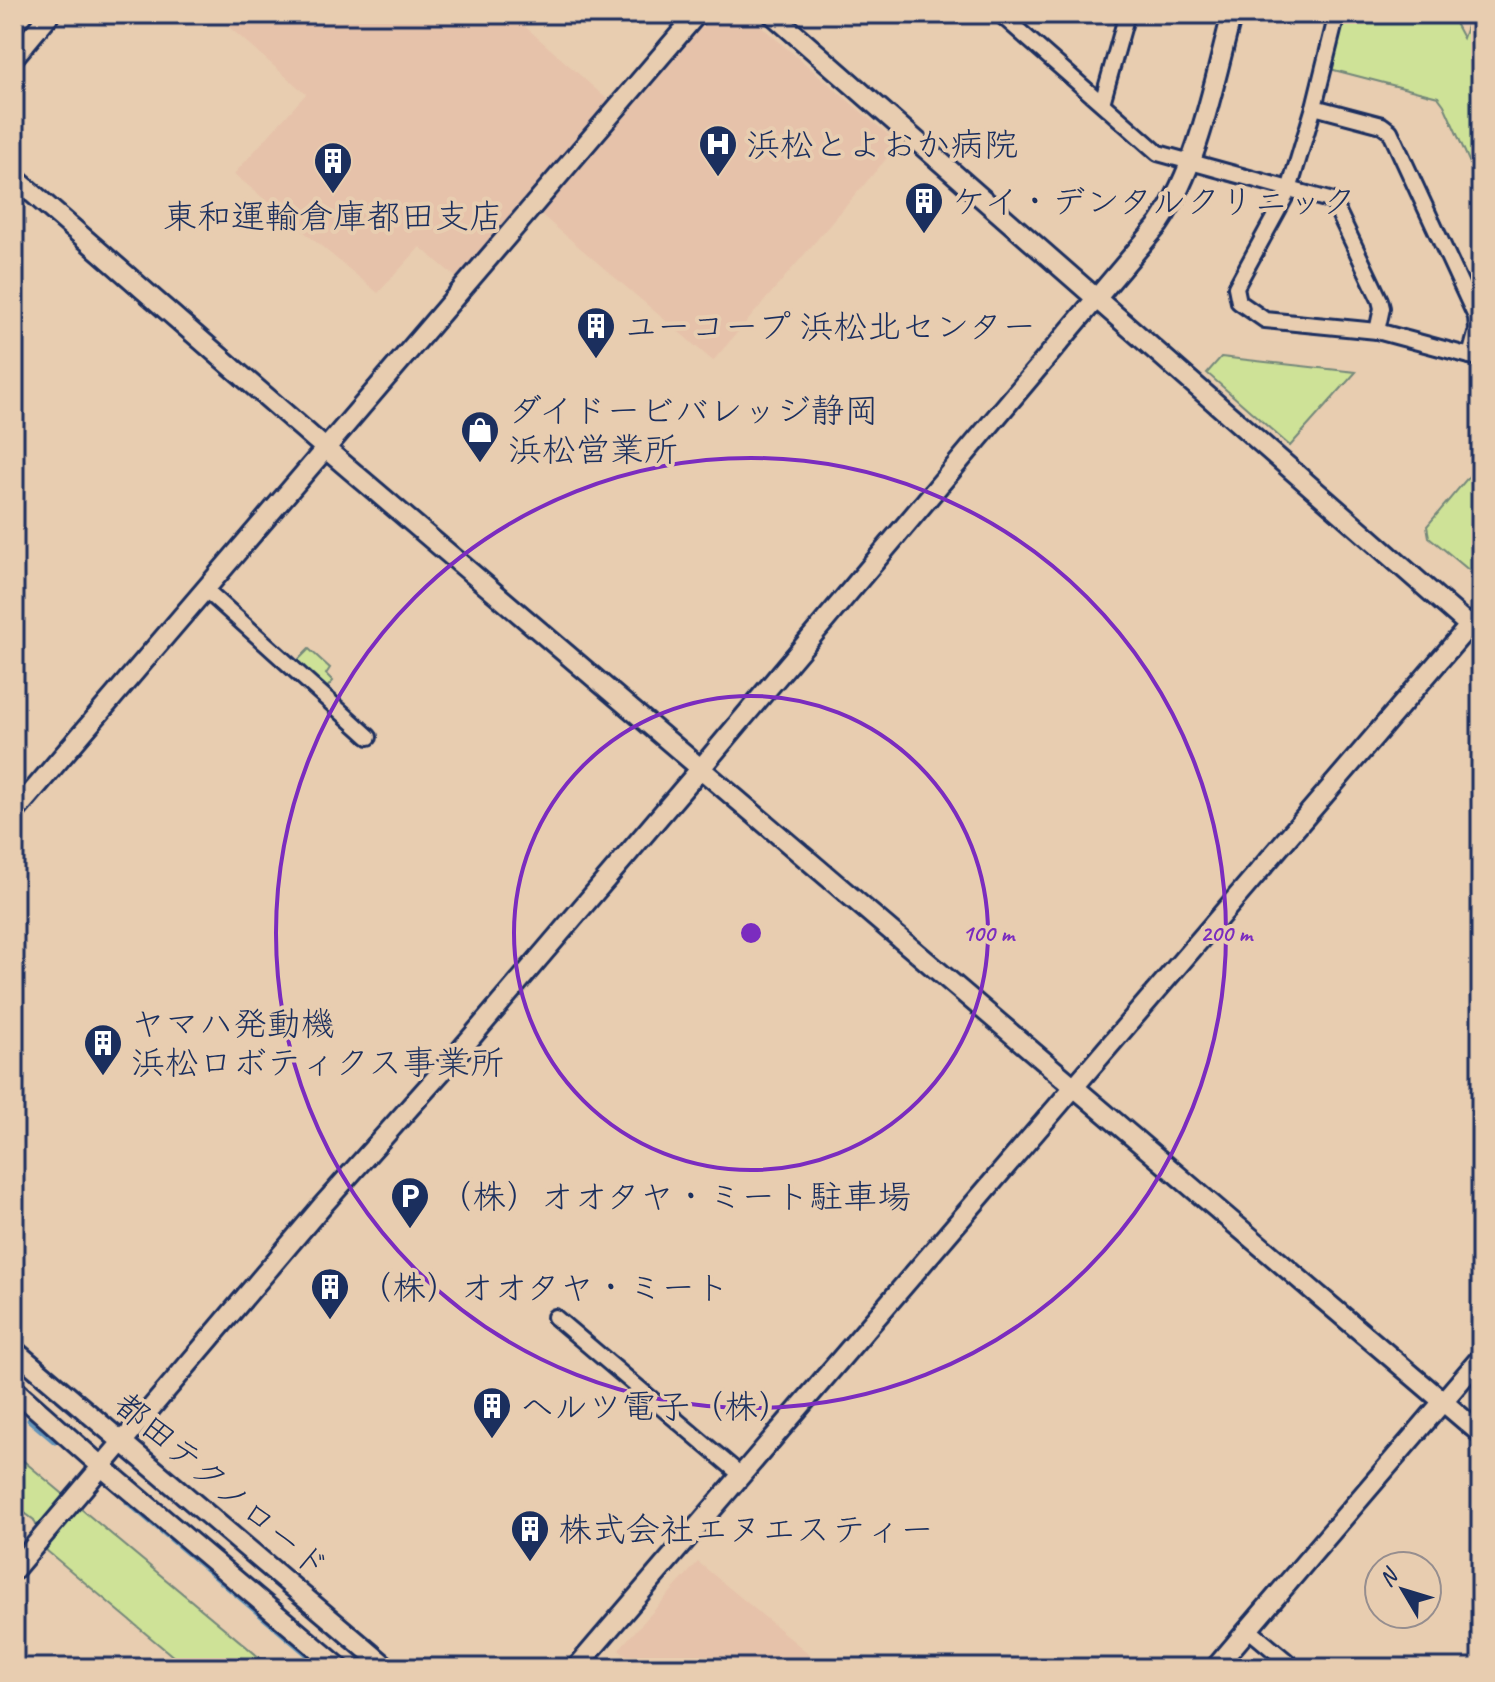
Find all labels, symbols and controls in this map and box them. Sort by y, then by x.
hospital icon: 浜松とよおか病院 [697,123,739,178]
place label: 浜松とよおか病院 [746,123,1018,166]
building icon: 東和運輸倉庫都田支店 [312,140,354,195]
building icon: ケイ・デンタルクリニック [903,180,945,235]
place label: ケイ・デンタルクリニック [952,180,1356,223]
place label: 東和運輸倉庫都田支店 [163,195,503,238]
building icon: ユーコープ 浜松北センター [575,305,617,360]
place label: ユーコープ 浜松北センター [624,305,1036,348]
place label: ダイドービバレッジ静岡 浜松営業所 [508,389,879,471]
shop icon: ダイドービバレッジ静岡 浜松営業所 [459,409,501,464]
text: 100 m [962,918,1016,948]
text: 200 m [1200,918,1254,948]
centre of rings [737,919,765,947]
place label: ヤマハ発動機 浜松ロボティクス事業所 [131,1002,504,1084]
building icon: ヤマハ発動機 浜松ロボティクス事業所 [82,1022,124,1077]
parking icon: （株）オオタヤ・ミート駐車場 [389,1175,431,1230]
place label: （株）オオタヤ・ミート駐車場 [438,1175,911,1218]
building icon: （株）オオタヤ・ミート [309,1266,351,1321]
place label: （株）オオタヤ・ミート [358,1266,729,1309]
street label: 都田テクノロード [105,1383,338,1588]
building icon: ヘルツ電子（株） [471,1385,513,1440]
place label: ヘルツ電子（株） [520,1385,792,1428]
building icon: 株式会社エヌエスティー [509,1508,551,1563]
place label: 株式会社エヌエスティー [558,1508,934,1551]
north arrow [1363,1550,1443,1630]
text: N [1373,1562,1405,1592]

